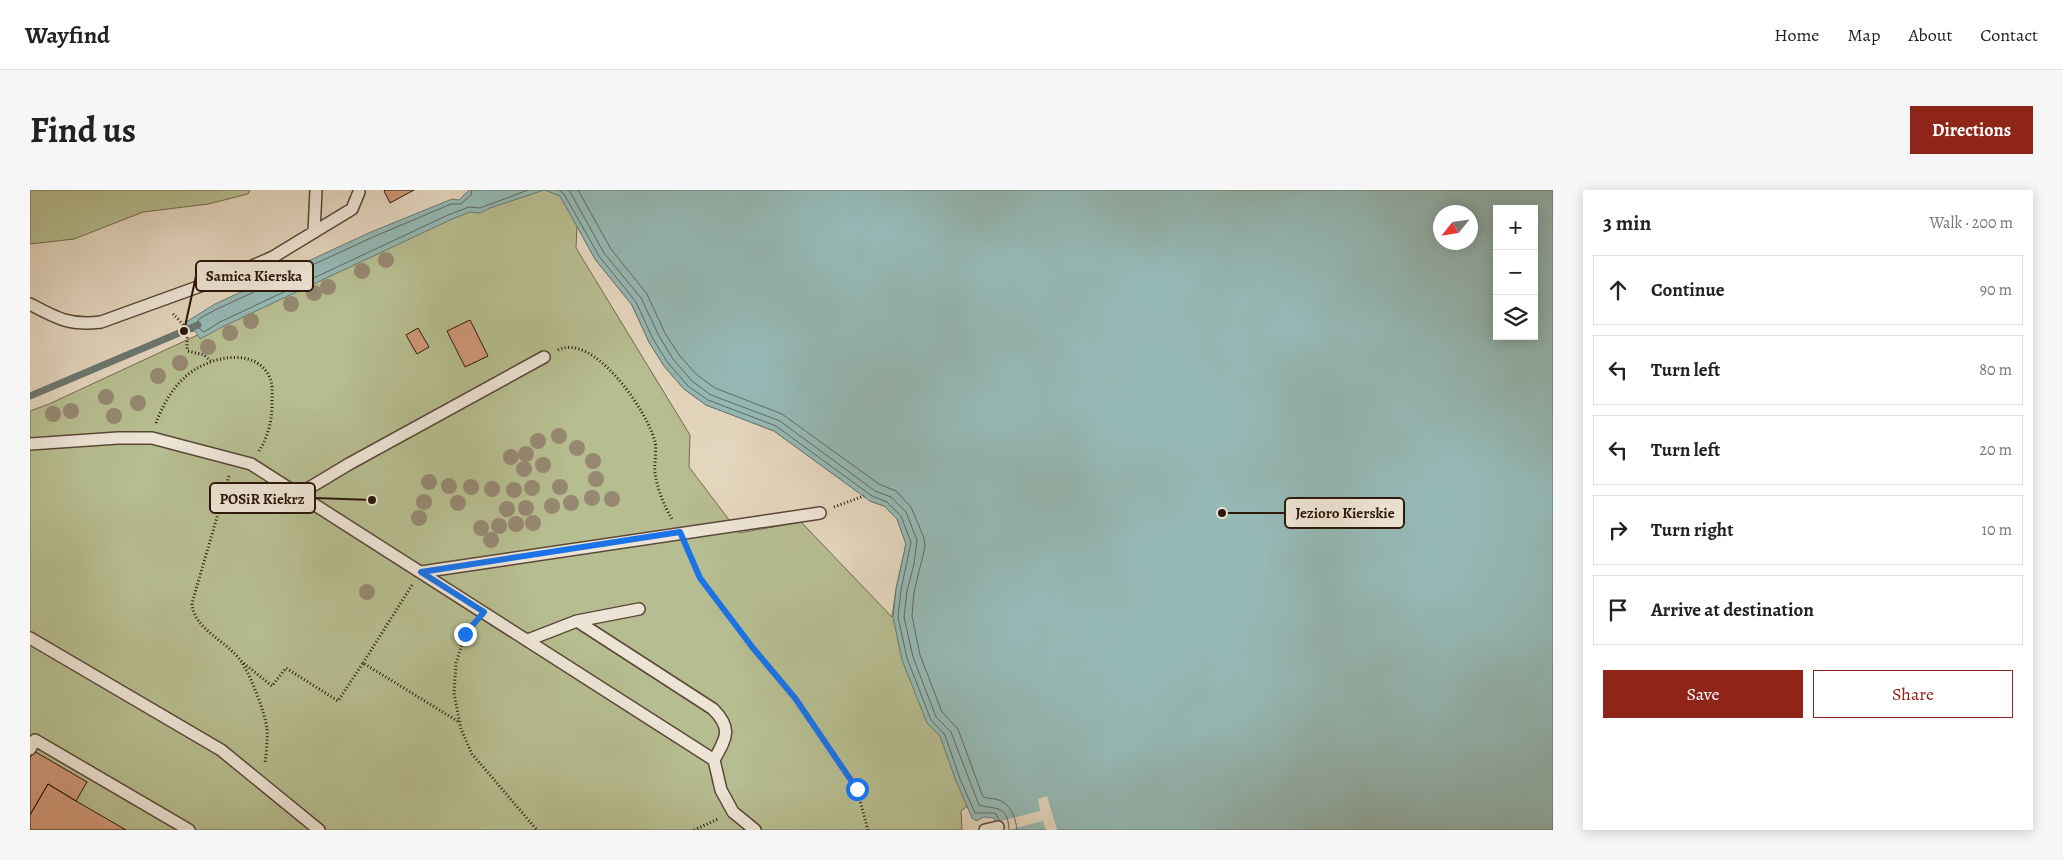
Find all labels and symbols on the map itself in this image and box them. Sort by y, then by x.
north arrow [1433,205,1478,250]
callout: Samica Kierska [196,261,313,291]
text: Samica Kierska [206,266,303,286]
callout: POSiR Kiekrz [210,483,315,513]
text: POSiR Kiekrz [219,489,305,509]
callout: Jezioro Kierskie [1285,498,1404,528]
text: Jezioro Kierskie [1295,503,1395,523]
route end [454,623,477,646]
route start [846,778,869,801]

